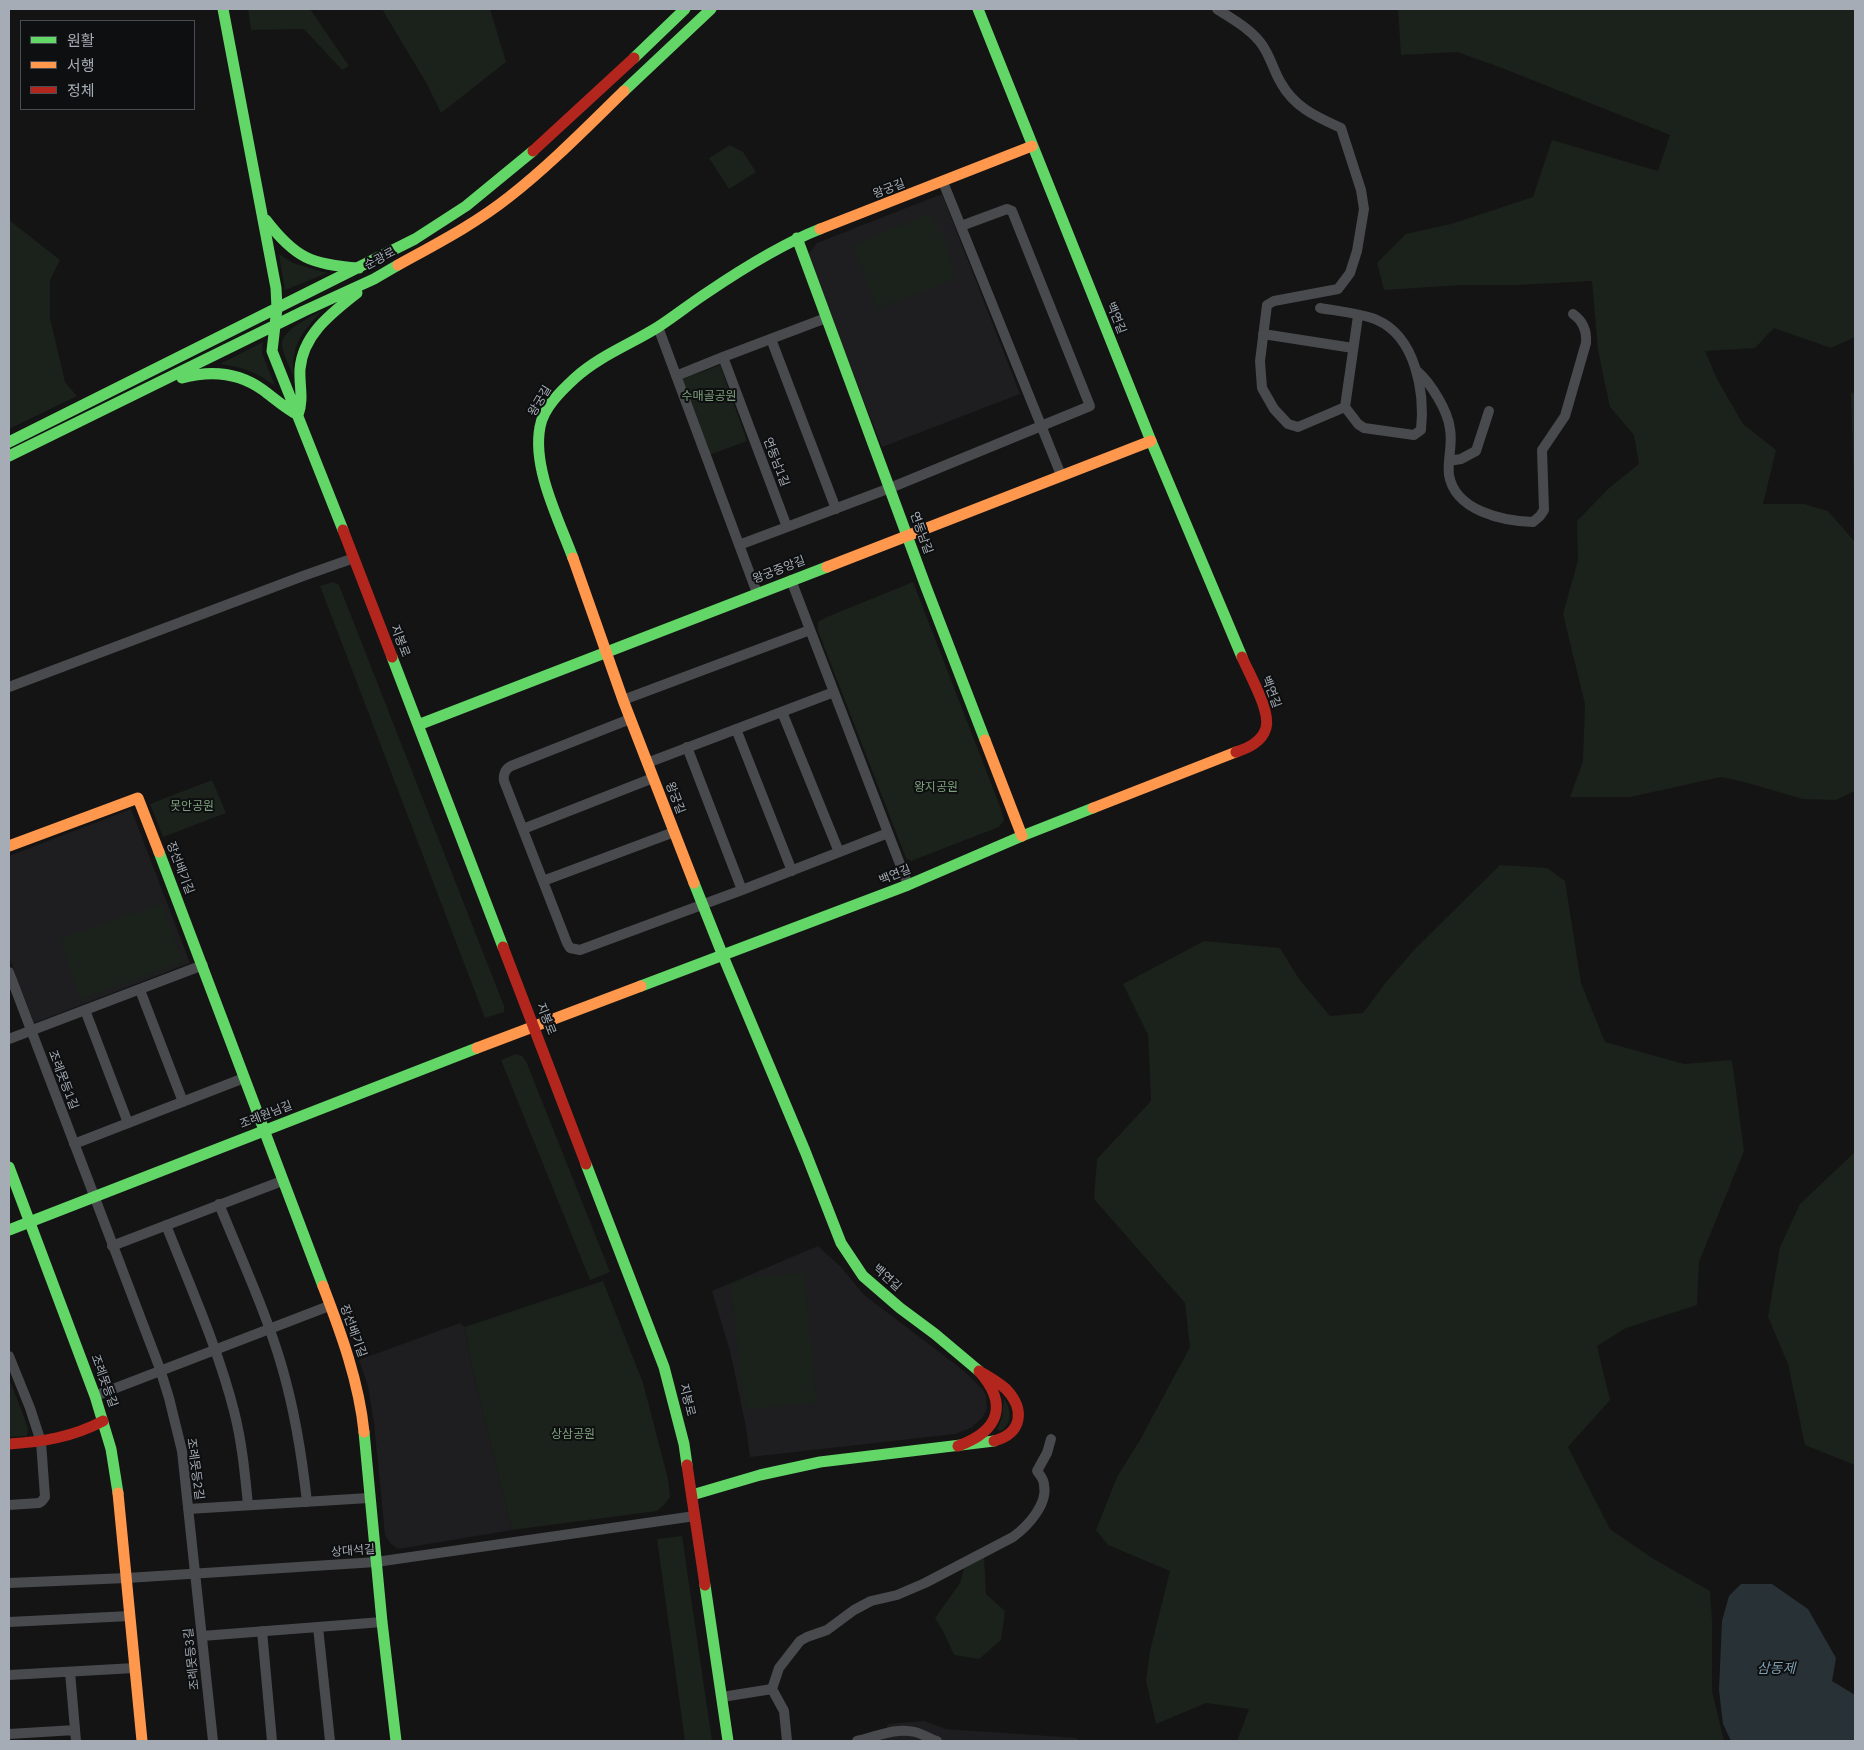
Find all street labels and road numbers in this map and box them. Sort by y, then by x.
street label: 왕궁길 [871,176,907,202]
street label: 순광로 [362,245,398,273]
street label: 백연길 [1103,300,1129,336]
street label: 왕궁길 [525,383,555,419]
street label: 연동남1길 [760,435,792,489]
street label: 연동남길 [907,510,935,556]
street label: 왕궁중앙길 [751,553,807,587]
street label: 지봉로 [387,623,413,659]
street label: 백연길 [1258,674,1284,710]
street label: 왕궁길 [662,780,688,816]
street label: 장선배기길 [163,840,197,896]
street label: 백연길 [877,862,913,888]
street label: 지봉로 [533,1001,559,1037]
street label: 조례못등1길 [45,1048,81,1112]
street label: 조례원님길 [238,1098,294,1132]
street label: 백연길 [870,1262,904,1294]
street label: 장선배기길 [337,1303,369,1359]
street label: 조례못등길 [88,1353,120,1409]
street label: 지봉로 [676,1382,698,1418]
street label: 조례못등2길 [184,1437,206,1501]
street label: 상대석길 [330,1542,376,1560]
street label: 조례못등3길 [182,1627,202,1691]

